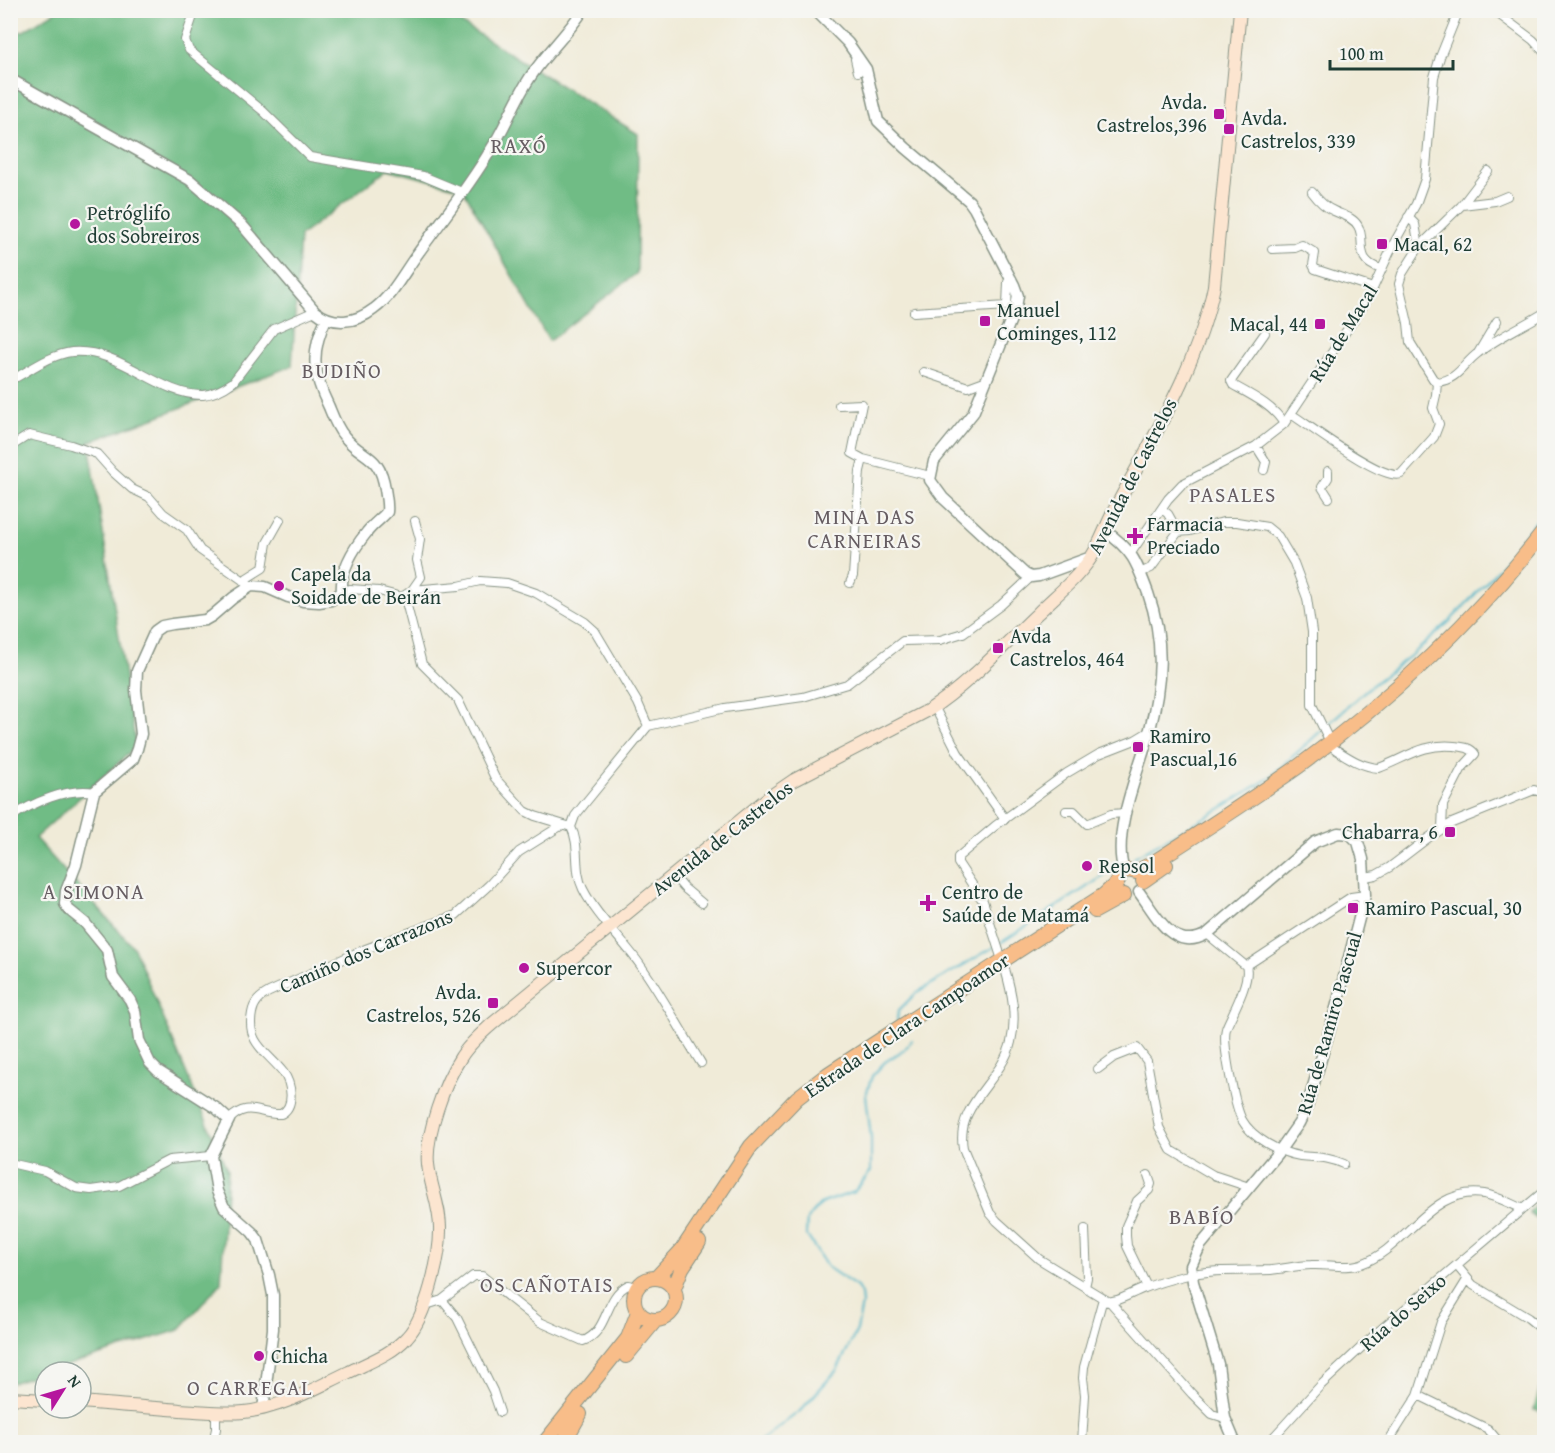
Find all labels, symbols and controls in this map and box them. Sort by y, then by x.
scale bar [1330,33,1453,71]
text: 100 m [1339,40,1384,67]
place label: Avda. Castrelos,396 [1097,87,1207,139]
place label: Avda. Castrelos, 339 [1241,103,1356,155]
marker: Avda. Castrelos,396 [1212,107,1226,121]
marker: Avda. Castrelos, 339 [1222,122,1236,136]
district label: RAXÓ [491,130,547,161]
place label: Petróglifo dos Sobreiros [87,198,200,250]
marker: Petróglifo dos Sobreiros [68,217,82,231]
place label: Macal, 62 [1394,229,1472,258]
marker: Macal, 62 [1375,237,1389,251]
street label: Rúa de Macal [1301,278,1384,387]
place label: Manuel Cominges, 112 [997,295,1117,347]
place label: Macal, 44 [1230,309,1308,338]
marker: Manuel Cominges, 112 [978,314,992,328]
marker: Macal, 44 [1313,317,1327,331]
district label: BUDIÑO [302,355,382,386]
street label: Avenida de Castrelos [1080,392,1184,559]
district label: PASALES [1189,479,1277,510]
district label: MINA DAS CARNEIRAS [807,501,923,556]
place label: Farmacia Preciado [1147,509,1224,561]
marker: Farmacia Preciado [1128,529,1142,543]
place label: Capela da Soidade de Beirán [291,559,441,611]
marker: Capela da Soidade de Beirán [272,579,286,593]
place label: Avda Castrelos, 464 [1010,621,1125,673]
marker: Avda Castrelos, 464 [991,641,1005,655]
place label: Ramiro Pascual,16 [1150,721,1237,773]
marker: Ramiro Pascual,16 [1131,740,1145,754]
street label: Avenida de Castrelos [645,773,799,902]
place label: Chabarra, 6 [1342,817,1438,846]
marker: Chabarra, 6 [1443,825,1457,839]
place label: Repsol [1099,851,1155,880]
marker: Repsol [1080,859,1094,873]
district label: A SIMONA [43,876,145,907]
place label: Centro de Saúde de Matamá [942,877,1090,929]
place label: Ramiro Pascual, 30 [1365,893,1522,922]
marker: Centro de Saúde de Matamá [919,894,937,912]
street label: Camiño dos Carrazons [275,901,457,1000]
marker: Ramiro Pascual, 30 [1346,901,1360,915]
street label: Rúa de Ramiro Pascual [1289,928,1369,1118]
street label: Estrada de Clara Campoamor [799,945,1015,1104]
place label: Supercor [536,953,612,982]
marker: Supercor [517,961,531,975]
place label: Avda. Castrelos, 526 [366,977,481,1029]
marker: Avda. Castrelos, 526 [486,996,500,1010]
district label: BABÍO [1169,1200,1235,1232]
street label: Rúa do Seixo [1353,1266,1452,1357]
district label: OS CAÑOTAIS [480,1269,614,1300]
place label: Chicha [271,1341,329,1370]
marker: Chicha [252,1349,266,1363]
north arrow [33,1360,93,1420]
text: N [62,1369,88,1393]
district label: O CARREGAL [187,1372,313,1403]

